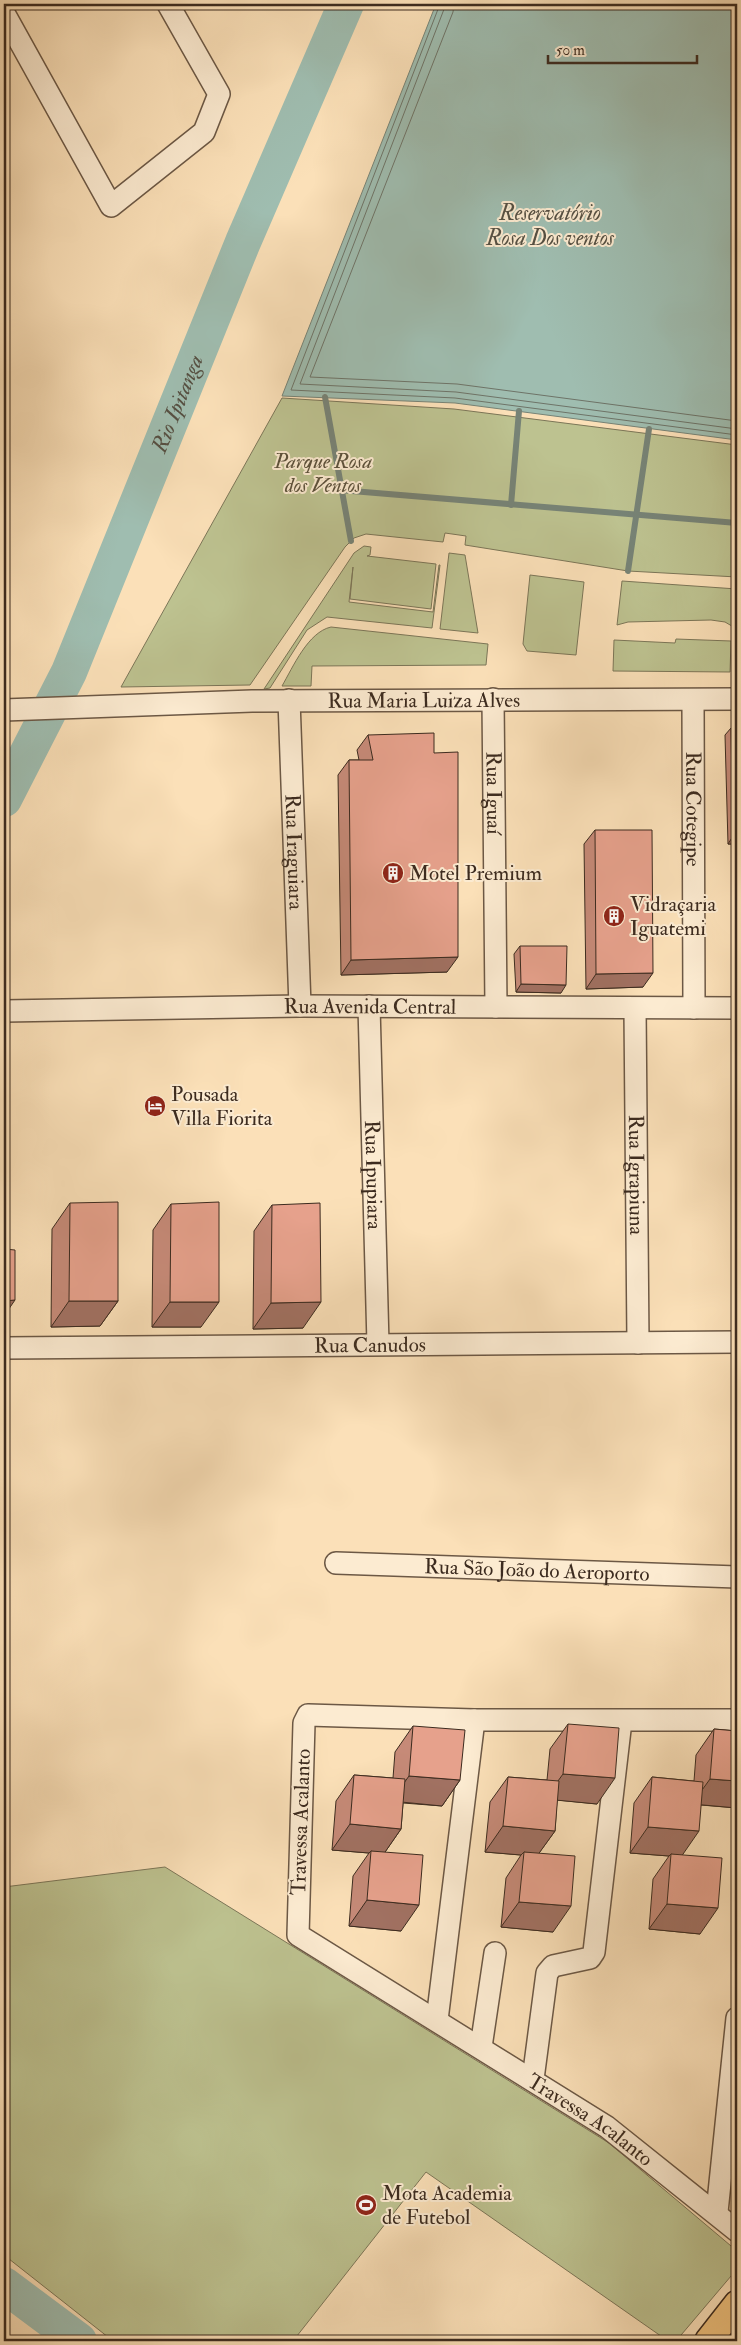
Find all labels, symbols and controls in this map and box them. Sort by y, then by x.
scale bar [548,32,697,64]
text: 50 m [556,41,585,60]
water label: Reservatório Rosa Dos ventos [485,199,615,252]
water label: Rio Ipitanga [145,351,210,458]
park label: Parque Rosa dos Ventos [273,448,372,499]
street label: Rua Maria Luiza Alves [328,686,520,714]
street label: Rua Iguaí [480,751,508,836]
street label: Rua Cotegipe [680,751,707,867]
street label: Rua Iraguiara [279,794,310,911]
place label: Motel Premium [409,860,542,887]
building icon: Motel Premium [381,861,405,885]
place label: Vidraçaria Iguatemi [630,891,717,942]
building icon: Vidraçaria Iguatemi [602,904,626,928]
street label: Rua Avenida Central [283,992,457,1020]
place label: Pousada Villa Fiorita [171,1081,273,1132]
hotel icon: Pousada Villa Fiorita [143,1094,167,1118]
street label: Rua Igrapiuna [622,1115,651,1236]
street label: Rua Ipupiara [359,1120,388,1231]
street label: Rua Canudos [314,1331,426,1359]
street label: Rua São João do Aeroporto [424,1553,650,1587]
street label: Travessa Acalanto [285,1748,317,1896]
street label: Travessa Acalanto [522,2067,659,2172]
place label: Mota Academia de Futebol [382,2180,512,2231]
sports icon: Mota Academia de Futebol [354,2193,378,2217]

